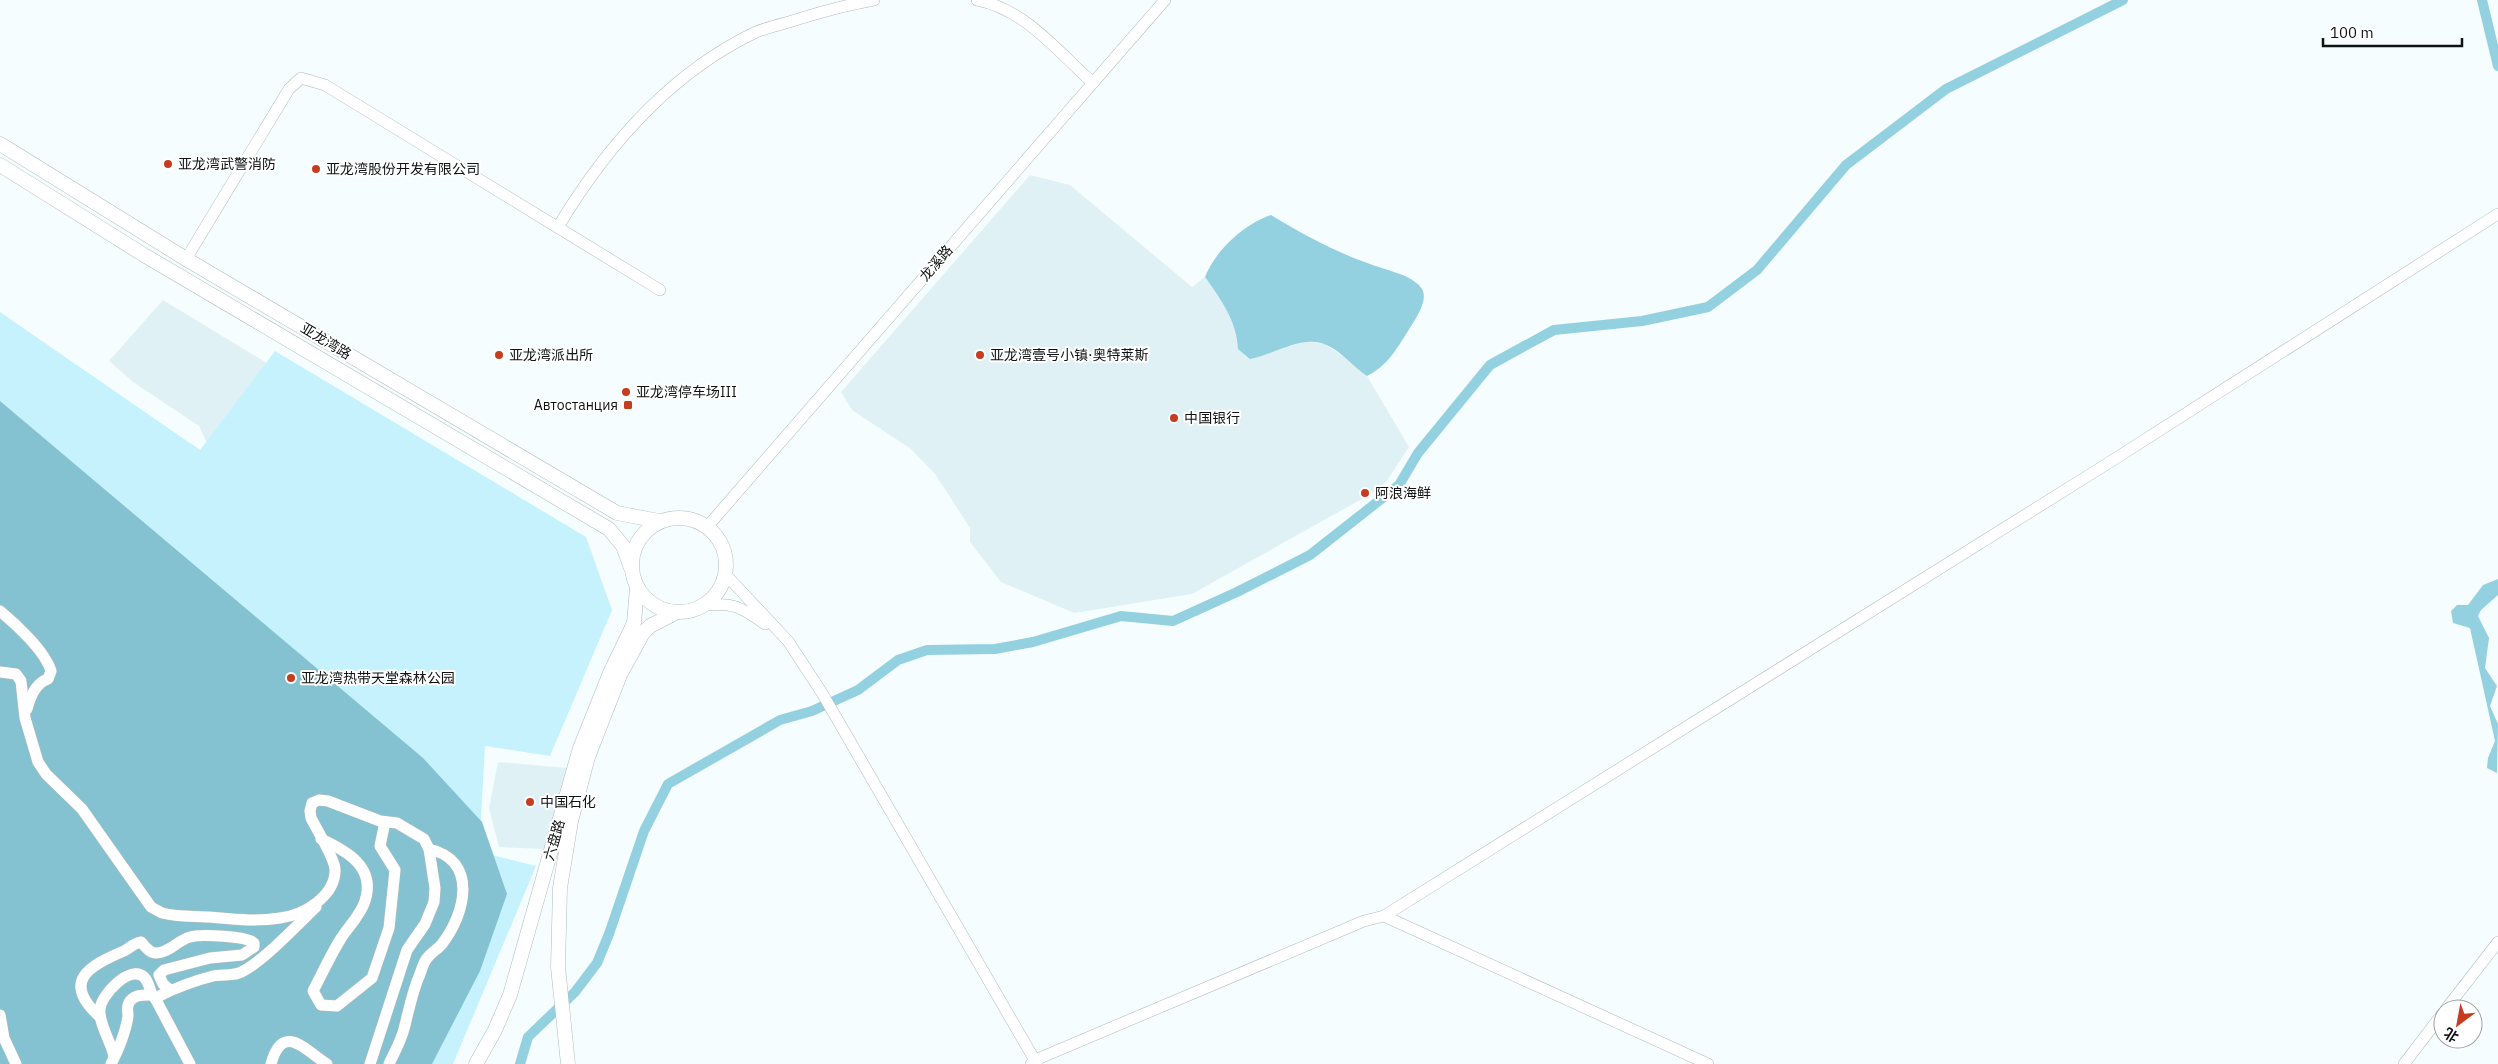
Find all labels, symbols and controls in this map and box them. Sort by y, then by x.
scale bar [2323,15,2462,47]
text: 100 m [2330,23,2374,42]
place label: 亚龙湾武警消防 [178,155,276,173]
marker: 亚龙湾武警消防 [162,158,174,170]
place label: 亚龙湾股份开发有限公司 [326,160,480,178]
marker: 亚龙湾股份开发有限公司 [310,163,322,175]
street label: 龙溪路 [915,241,957,285]
street label: 亚龙湾路 [297,319,355,363]
place label: 亚龙湾派出所 [509,346,593,364]
place label: 亚龙湾壹号小镇·奥特莱斯 [990,346,1149,364]
marker: 亚龙湾派出所 [493,349,505,361]
marker: 亚龙湾壹号小镇·奥特莱斯 [974,349,986,361]
place label: 亚龙湾停车场III [636,383,737,401]
marker: 亚龙湾停车场III [620,386,632,398]
place label: Автостанция [534,396,618,414]
marker: Автостанция [622,399,634,411]
place label: 中国银行 [1184,409,1240,427]
marker: 中国银行 [1168,412,1180,424]
place label: 阿浪海鲜 [1375,484,1431,502]
marker: 阿浪海鲜 [1359,487,1371,499]
place label: 亚龙湾热带天堂森林公园 [301,669,455,687]
marker: 亚龙湾热带天堂森林公园 [285,672,297,684]
place label: 中国石化 [540,793,596,811]
marker: 中国石化 [524,796,536,808]
street label: 六盘路 [540,817,568,863]
north arrow [2433,999,2483,1049]
text: 北 [2440,1024,2462,1046]

